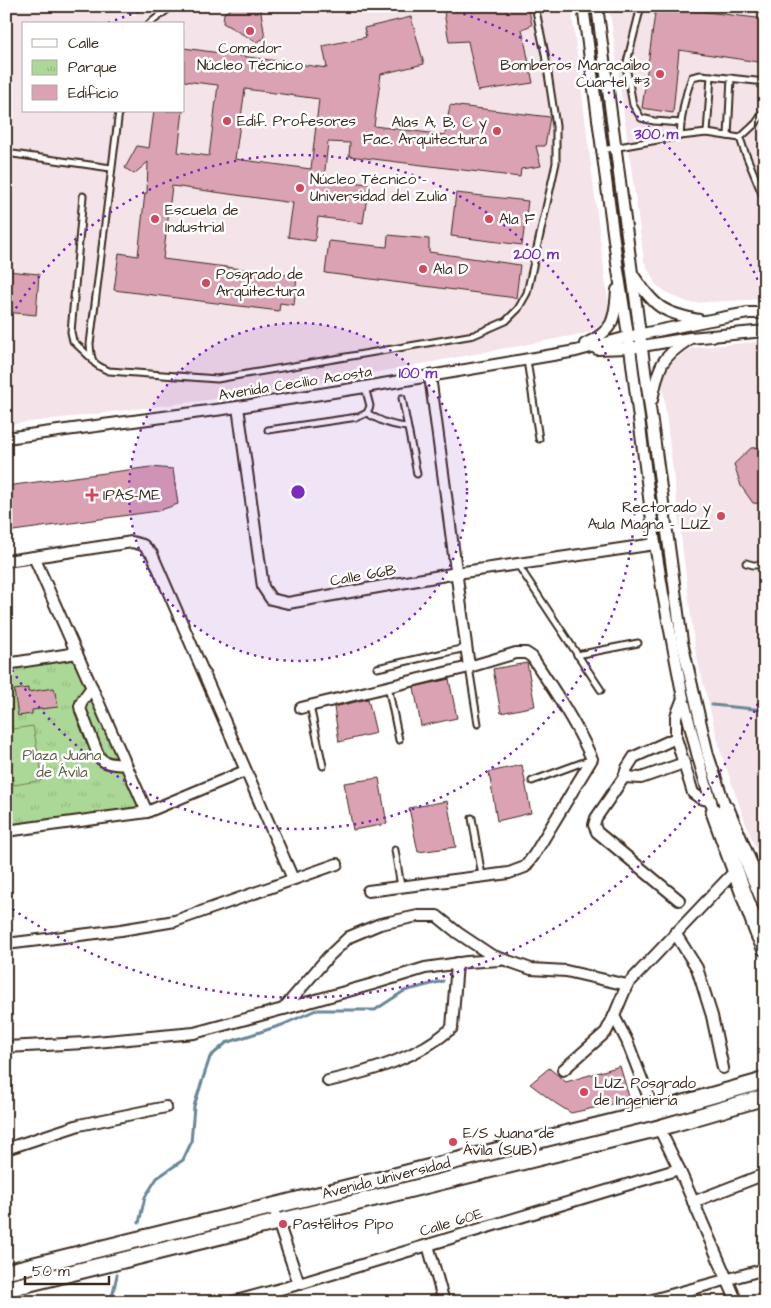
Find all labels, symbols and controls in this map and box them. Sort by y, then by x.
legend [22,22,185,112]
marker: Comedor Núcleo Técnico [244,25,256,37]
text: Calle [68,33,99,54]
place label: Comedor Núcleo Técnico [197,38,304,76]
place label: Bomberos Maracaibo Cuartel #3 [500,55,651,93]
text: Parque [68,57,117,78]
marker: Bomberos Maracaibo Cuartel #3 [654,68,666,80]
text: Edificio [68,83,119,104]
place label: Edif. Profesores [237,111,357,132]
place label: Alas A, B, C y Fac. Arquitectura [363,112,487,150]
marker: Edif. Profesores [221,115,233,127]
text: 300 m [633,124,678,145]
marker: Alas A, B, C y Fac. Arquitectura [491,125,503,137]
place label: Núcleo Técnico - Universidad del Zulia [310,169,447,207]
marker: Núcleo Técnico - Universidad del Zulia [294,182,306,194]
place label: Escuela de Industrial [165,200,238,238]
place label: Ala F [499,209,536,230]
marker: Escuela de Industrial [149,213,161,225]
marker: Ala F [483,213,495,225]
text: 200 m [512,244,559,265]
place label: Ala D [433,259,469,280]
marker: Ala D [417,263,429,275]
place label: Posgrado de Arquitectura [216,264,305,302]
marker: Posgrado de Arquitectura [200,277,212,289]
street label: Avenida Cecilio Acosta [217,361,374,406]
text: 100 m [399,363,438,384]
centre of rings [289,483,307,501]
place label: IPAS-ME [103,485,160,506]
marker: IPAS-ME [85,488,99,502]
place label: Rectorado y Aula Magna - LUZ [588,497,711,536]
marker: Rectorado y Aula Magna - LUZ [715,510,727,522]
street label: Calle 66B [328,559,398,592]
park label: Plaza Juana de Ávila [23,745,102,783]
place label: LUZ Posgrado de Ingeniería [594,1073,696,1112]
marker: LUZ Posgrado de Ingeniería [578,1086,590,1098]
place label: E/S Juana de Ávila (SUB) [463,1123,554,1161]
marker: E/S Juana de Ávila (SUB) [447,1136,459,1148]
street label: Avenida Universidad [320,1152,453,1205]
street label: Calle 60E [417,1203,485,1242]
place label: Pastelitos Pipo [293,1214,394,1235]
marker: Pastelitos Pipo [277,1218,289,1230]
scale bar [25,1253,109,1285]
text: 50 m [32,1261,70,1282]

